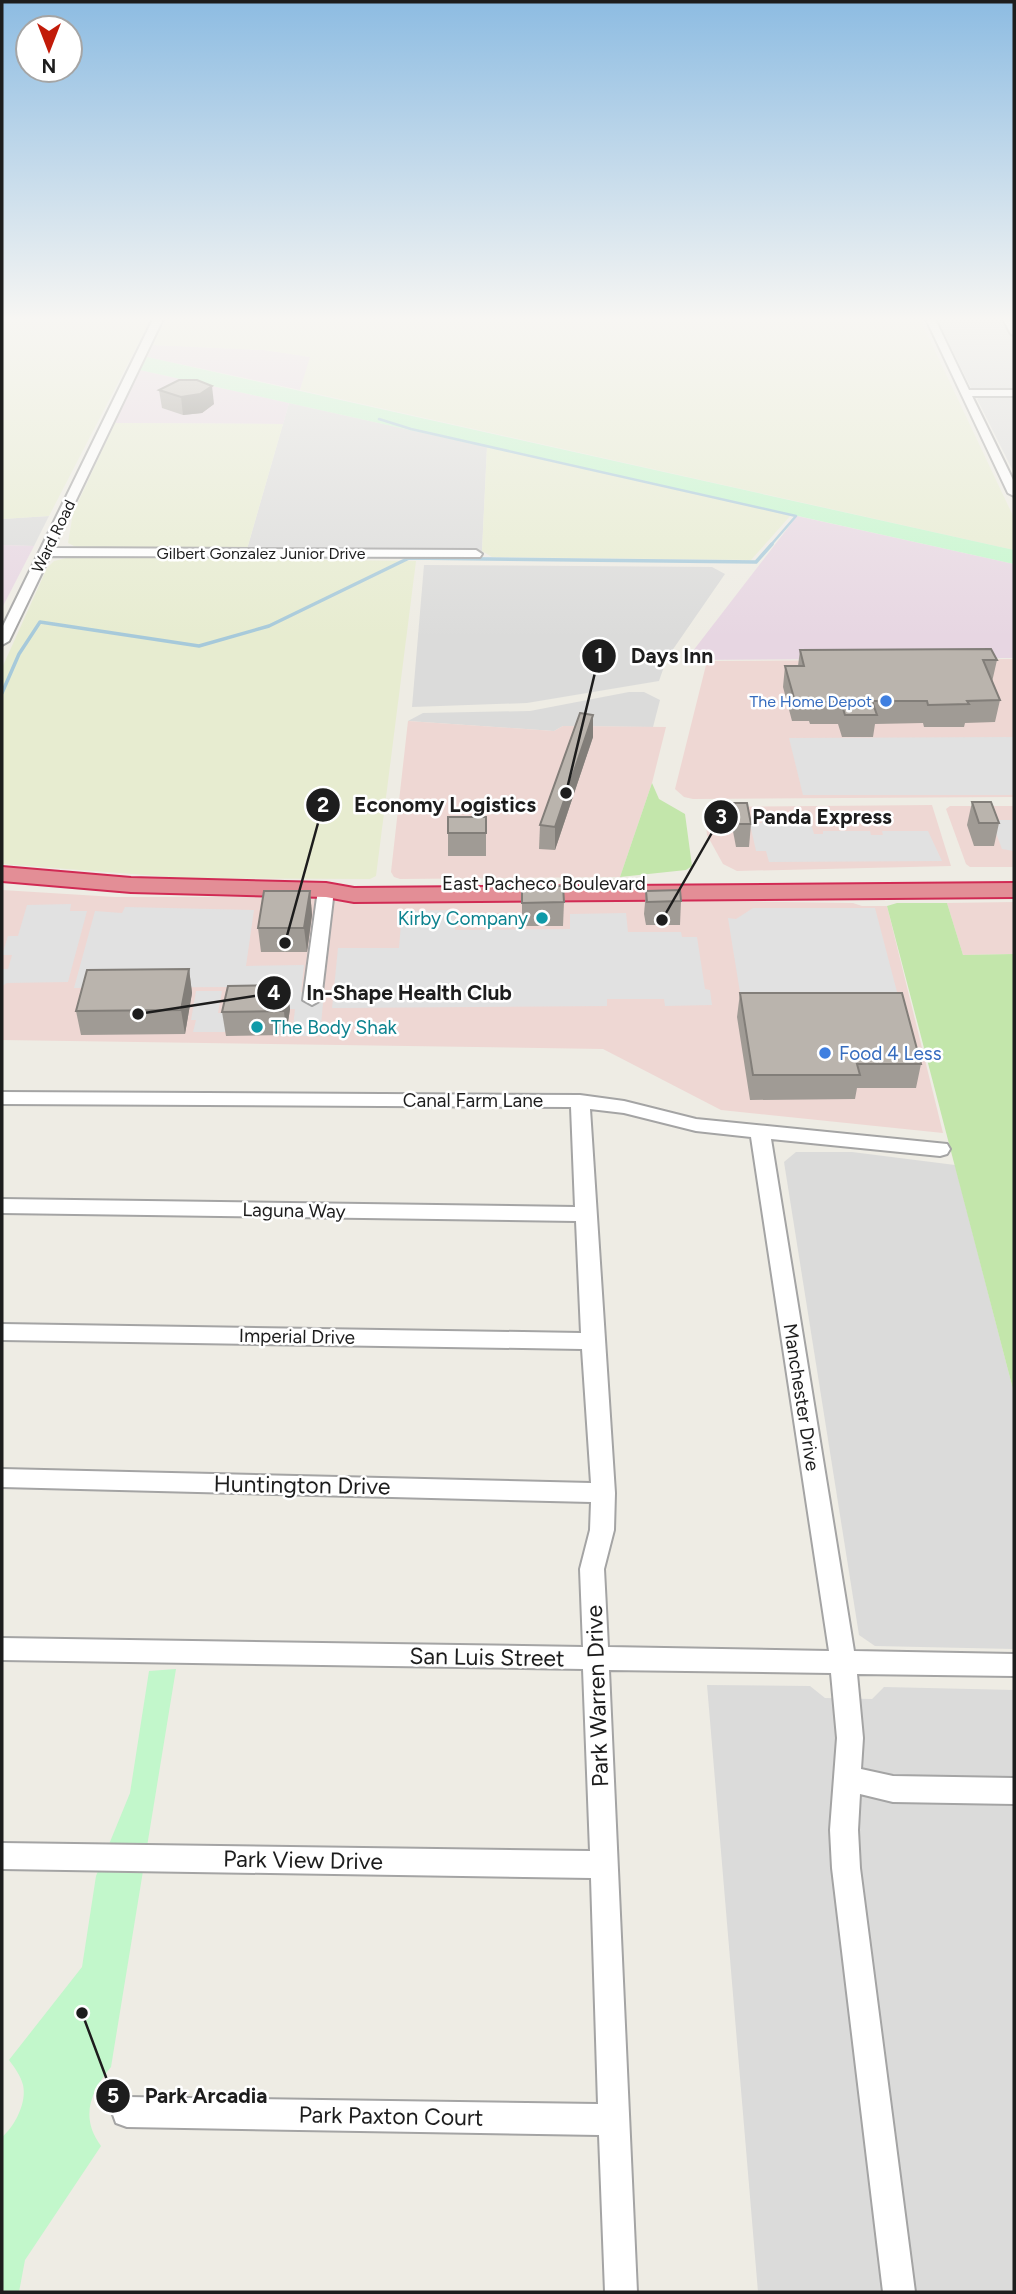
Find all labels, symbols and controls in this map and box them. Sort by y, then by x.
north arrow [14,14,84,84]
text: N [42,54,56,77]
street label: Ward Road [28,497,79,576]
street label: Gilbert Gonzalez Junior Drive [157,544,366,563]
callout: Days Inn [582,635,727,677]
text: 1 [595,643,603,668]
text: Days Inn [631,643,713,668]
place label: The Home Depot [749,692,872,711]
marker: The Home Depot [878,693,894,709]
callout: Economy Logistics [305,784,550,826]
text: 2 [317,792,329,817]
text: Economy Logistics [354,792,536,817]
callout: Panda Express [703,796,906,838]
text: 3 [715,804,727,829]
text: Panda Express [752,804,892,829]
street label: East Pacheco Boulevard [442,872,646,895]
place label: Kirby Company [398,907,528,930]
marker: Kirby Company [534,910,550,926]
callout: In-Shape Health Club [257,972,526,1014]
text: 4 [267,980,281,1005]
text: In-Shape Health Club [306,980,512,1005]
place label: The Body Shak [271,1016,398,1039]
marker: The Body Shak [249,1019,265,1035]
place label: Food 4 Less [839,1042,942,1065]
marker: Food 4 Less [817,1045,833,1061]
street label: Canal Farm Lane [403,1089,543,1112]
street label: Laguna Way [242,1198,346,1223]
street label: Manchester Drive [778,1322,825,1472]
street label: Imperial Drive [239,1324,355,1349]
street label: Huntington Drive [213,1469,391,1501]
street label: Park Warren Drive [580,1605,614,1787]
street label: San Luis Street [409,1642,565,1672]
street label: Park View Drive [223,1845,383,1875]
callout: Park Arcadia [95,2075,281,2117]
text: 5 [107,2083,119,2108]
text: Park Arcadia [145,2083,267,2108]
street label: Park Paxton Court [298,2100,484,2132]

